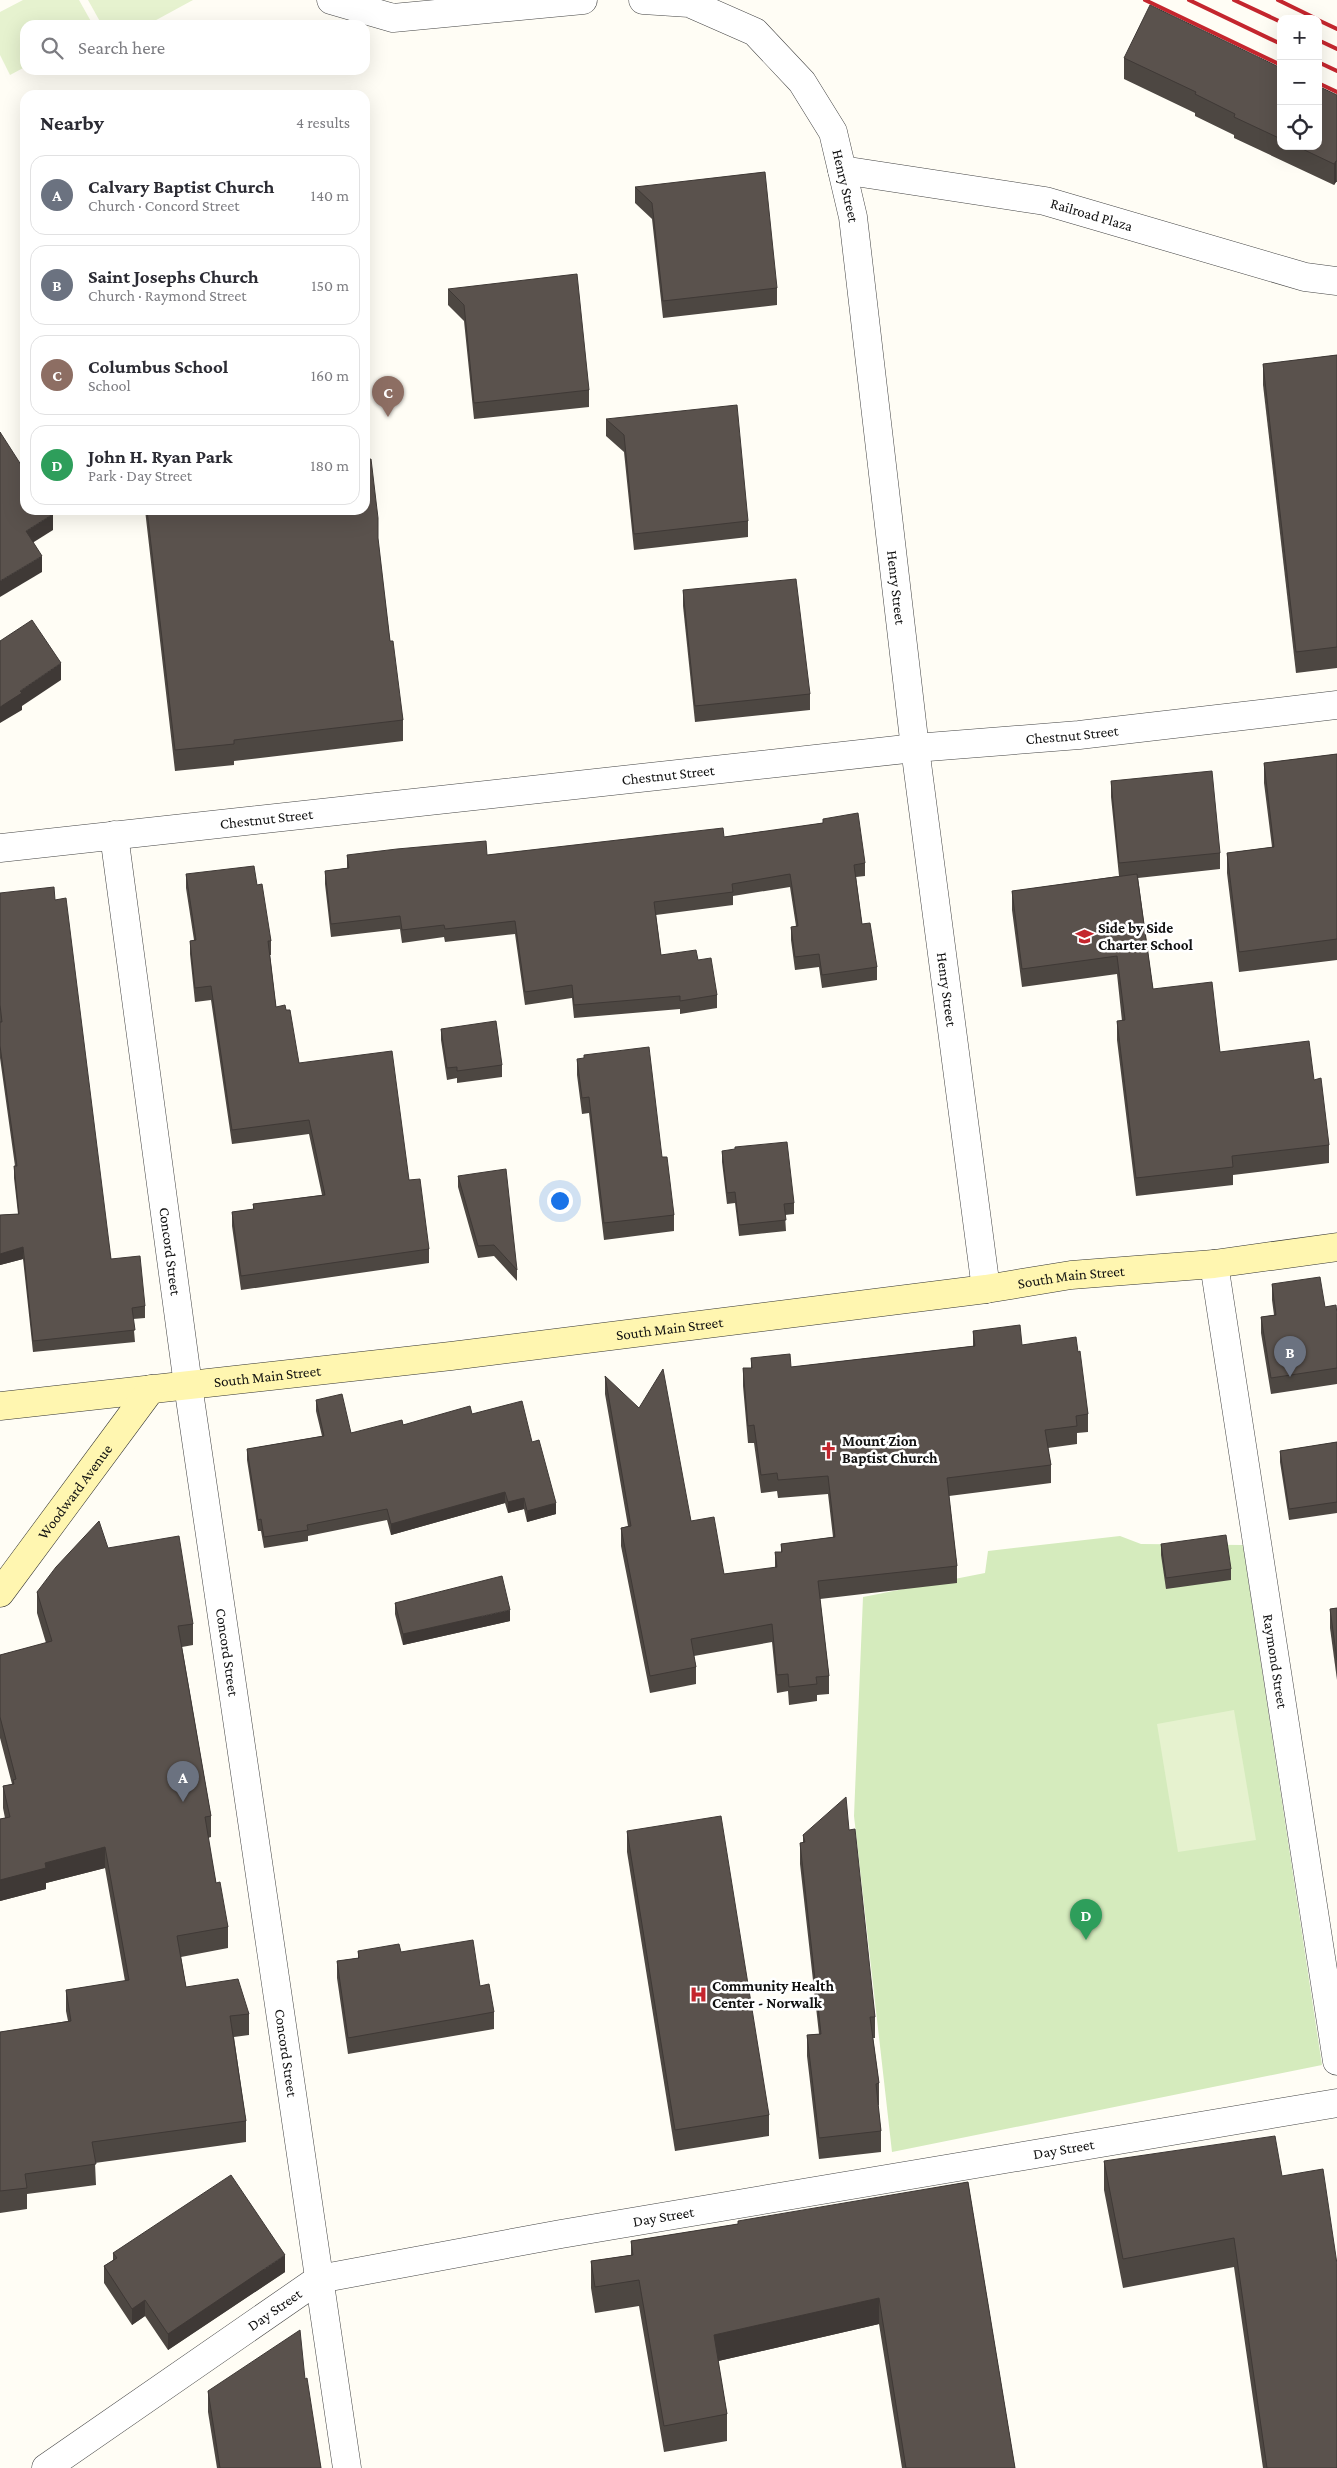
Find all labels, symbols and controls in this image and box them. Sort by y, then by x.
map controls [1277,15,1322,150]
button: + [1277,15,1322,60]
search box [20,20,370,75]
icon: search [38,34,66,62]
text: Search here [78,37,165,58]
button: − [1277,60,1322,105]
button: locate [1277,105,1322,150]
text: Nearby [40,111,104,135]
text: 4 results [296,114,350,131]
street label: Henry Street [829,148,862,224]
text: Calvary Baptist Church [88,176,274,197]
text: A [52,187,62,204]
text: 140 m [311,187,349,204]
street label: Railroad Plaza [1049,195,1135,234]
text: Church · Concord Street [88,197,240,214]
text: Saint Josephs Church [88,266,259,287]
text: B [52,277,62,294]
text: 150 m [311,277,349,294]
text: Church · Raymond Street [88,287,247,304]
text: Columbus School [88,356,228,377]
text: C [52,367,62,384]
text: 160 m [311,367,349,384]
pin: C [372,376,404,417]
text: School [88,377,131,394]
text: John H. Ryan Park [88,446,233,467]
text: D [51,457,63,474]
text: 180 m [310,457,349,474]
text: Park · Day Street [88,467,192,484]
street label: Henry Street [884,549,909,627]
street label: Chestnut Street [1025,722,1120,747]
street label: Chestnut Street [621,762,716,788]
street label: Chestnut Street [219,806,315,832]
place label: Side by Side Charter School [1098,920,1194,953]
school or university icon: Side by Side Charter School [1074,927,1094,947]
street label: Henry Street [934,951,960,1028]
your location [547,1188,573,1214]
street label: Concord Street [156,1206,184,1297]
street label: South Main Street [1016,1263,1126,1292]
street label: South Main Street [615,1314,725,1343]
pin: B [1274,1336,1306,1377]
street label: South Main Street [213,1362,323,1390]
place label: Mount Zion Baptist Church [842,1433,938,1466]
church icon: Mount Zion Baptist Church [818,1440,838,1460]
street label: Woodward Avenue [35,1441,115,1542]
street label: Concord Street [213,1607,242,1698]
street label: Raymond Street [1260,1613,1291,1711]
pin: A [167,1761,199,1802]
pin: D [1070,1899,1102,1940]
place label: Community Health Center - Norwalk [712,1978,834,2011]
hospital icon: Community Health Center - Norwalk [688,1985,708,2005]
street label: Concord Street [272,2008,301,2099]
street label: Day Street [1032,2136,1097,2162]
street label: Day Street [632,2204,696,2230]
street label: Day Street [245,2285,305,2334]

